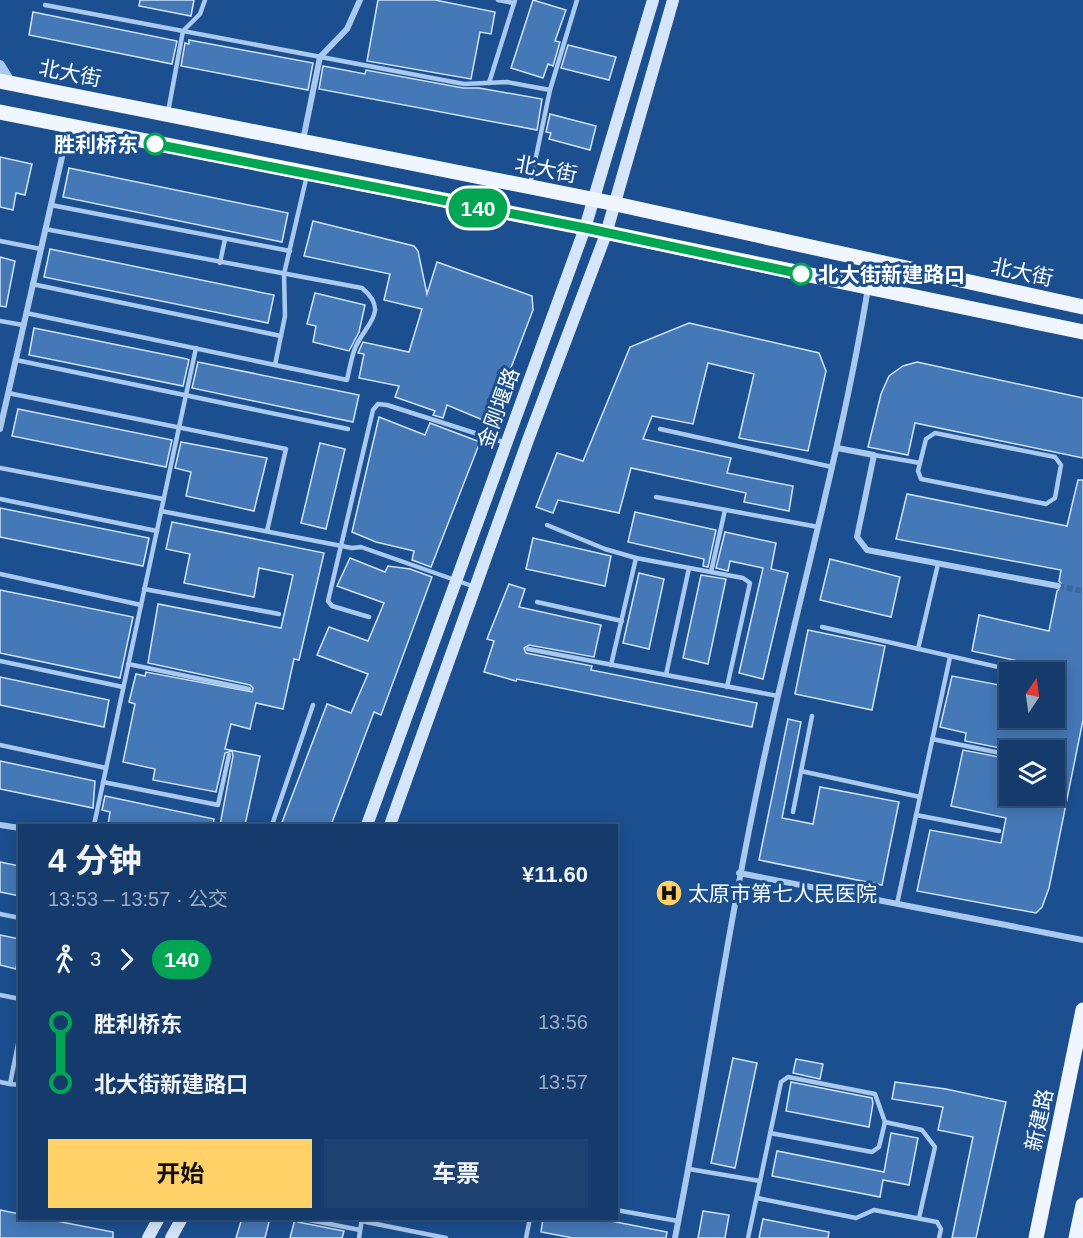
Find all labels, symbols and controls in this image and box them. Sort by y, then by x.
street label: 北大街 [37,56,103,90]
place label: 胜利桥东 [54,133,138,156]
marker: 胜利桥东 [144,133,166,155]
street label: 北大街 [513,152,579,186]
line badge: 140 [444,188,512,228]
text: 140 [460,197,496,220]
street label: 北大街 [989,254,1055,290]
marker: 北大街新建路口 [790,263,812,285]
place label: 北大街新建路口 [818,263,965,286]
street label: 金刚堰路 [473,365,523,451]
north arrow [999,662,1065,728]
map controls [999,662,1065,806]
button: layers [999,740,1065,806]
text: 4 分钟 [48,842,142,879]
text: ¥11.60 [522,862,588,887]
hospital icon: 太原市第七人民医院 [654,878,684,908]
place label: 太原市第七人民医院 [688,882,877,905]
text: 13:53 – 13:57 · 公交 [48,888,228,910]
icon: walk [48,943,81,976]
icon: forward [110,943,143,976]
text: 3 [90,948,101,970]
text: 140 [164,948,199,971]
text: 13:56 [538,1011,588,1033]
text: 胜利桥东 [94,1012,182,1037]
text: 13:57 [538,1071,588,1093]
text: 北大街新建路口 [94,1072,248,1097]
street label: 新建路 [1021,1087,1057,1153]
button: 开始 [48,1139,312,1208]
button: 车票 [324,1139,588,1208]

